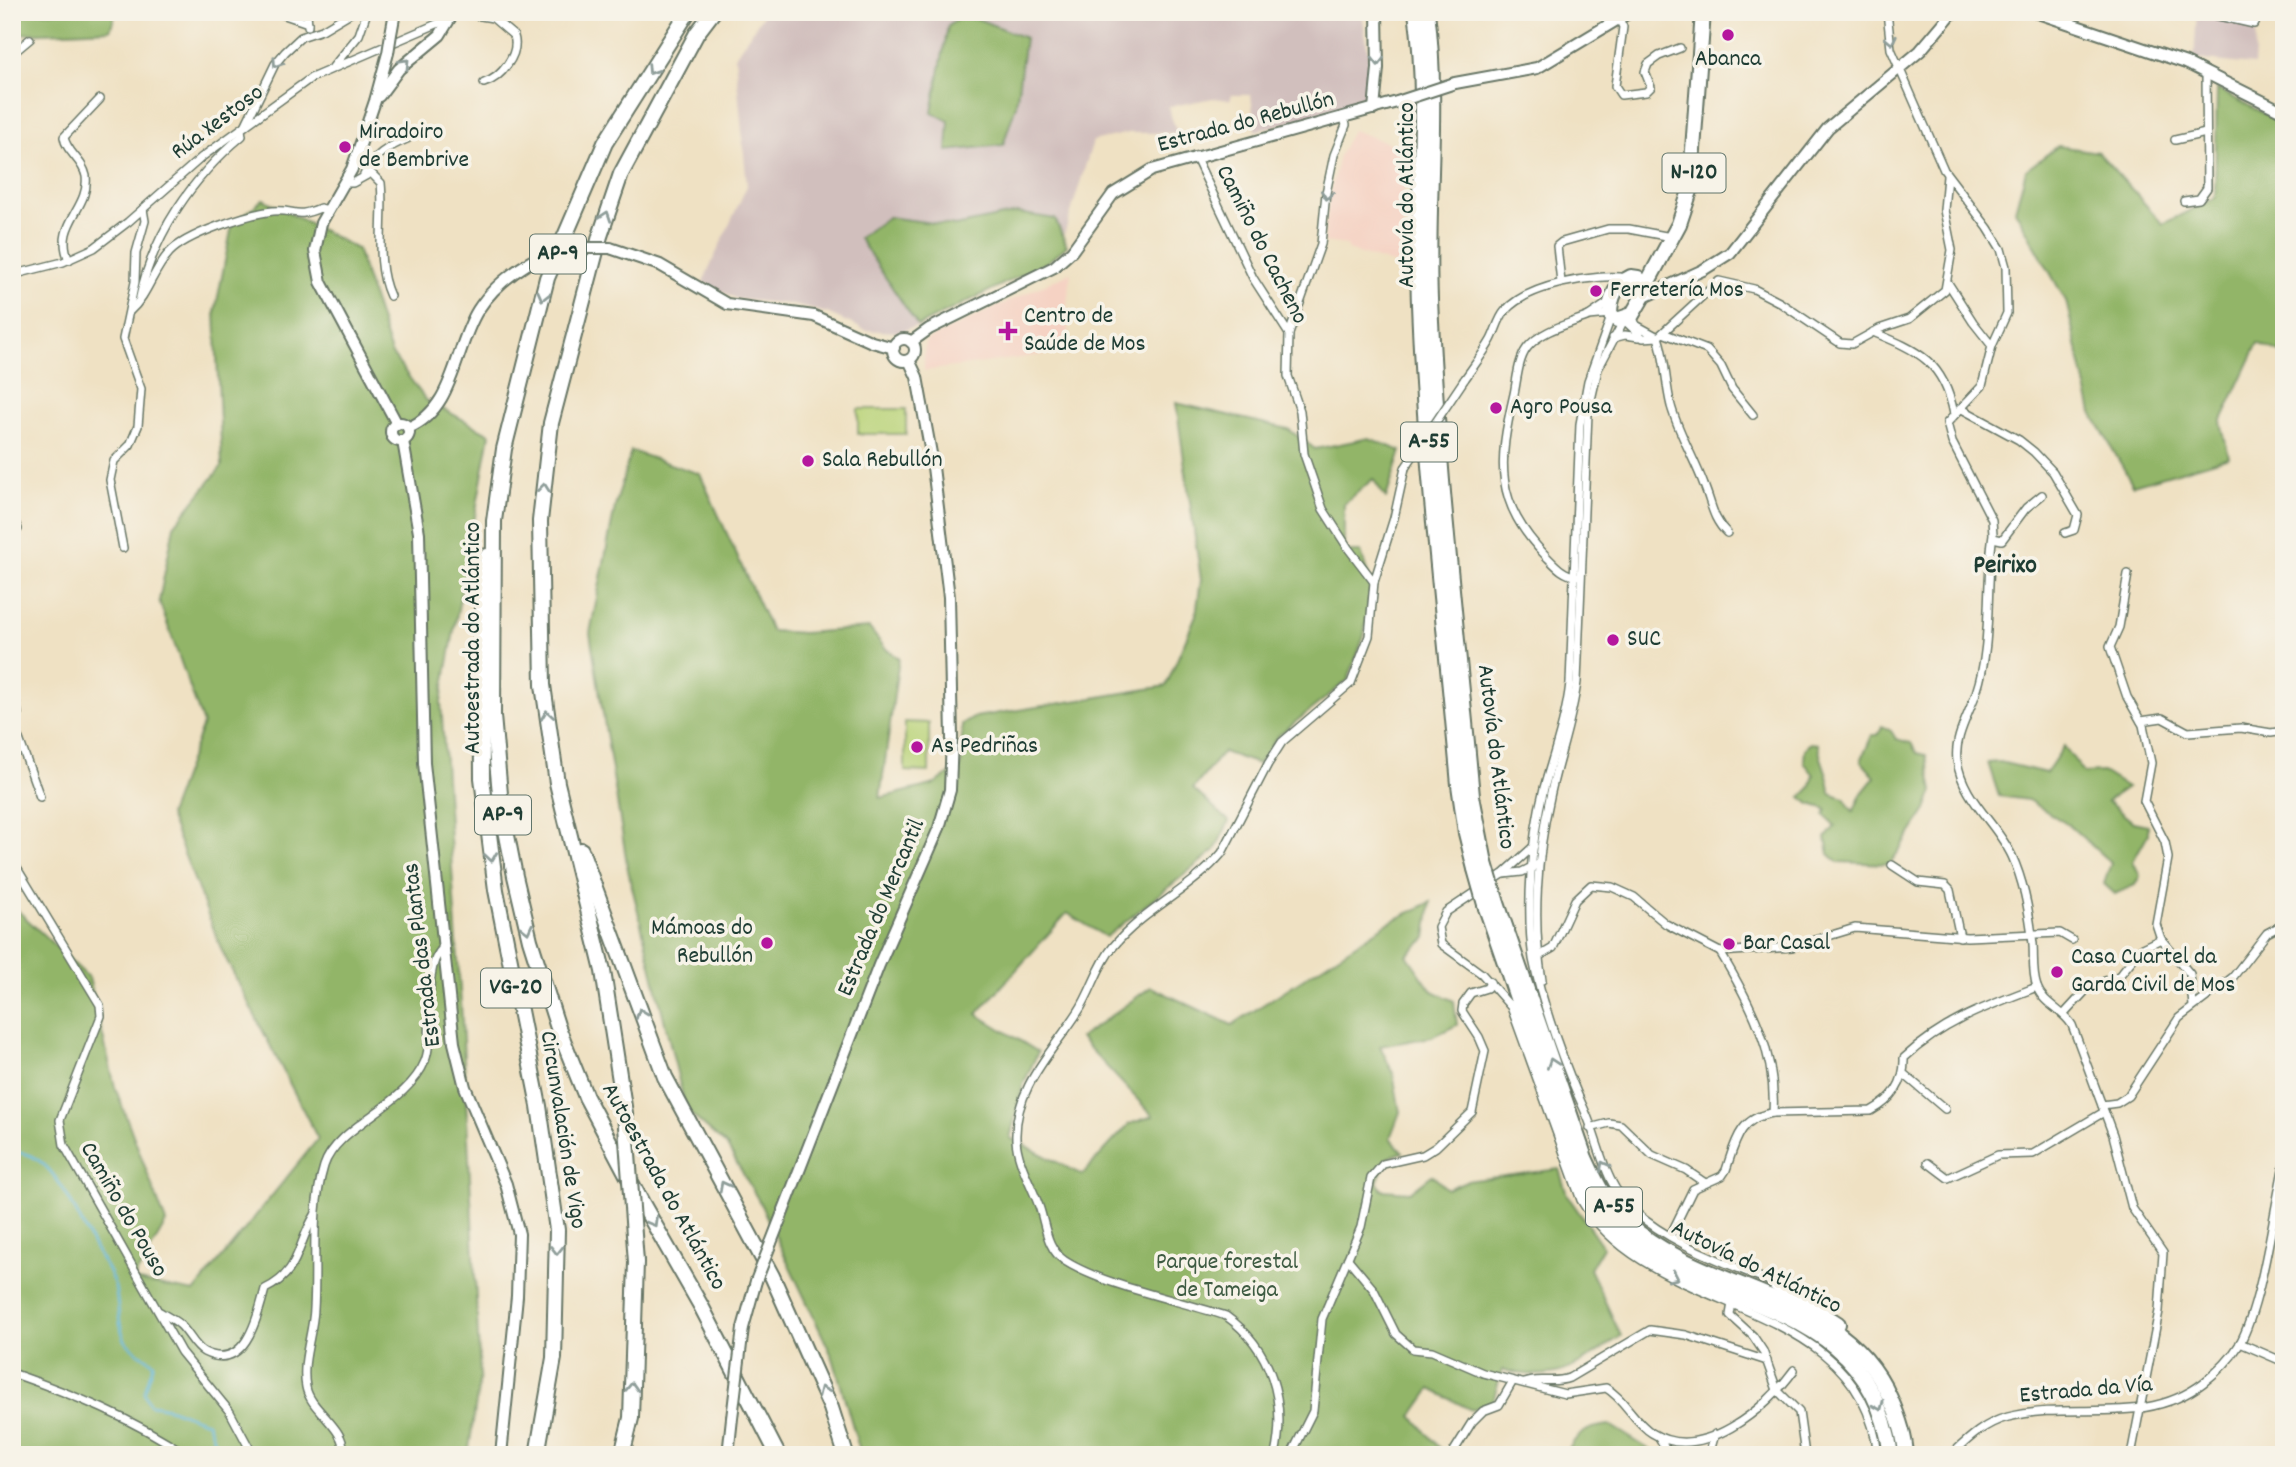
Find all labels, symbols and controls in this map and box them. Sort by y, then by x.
marker: Abanca [1720,27,1736,43]
one-way arrow [1882,34,1897,46]
place label: Abanca [1695,43,1762,77]
one-way arrow [273,55,285,68]
one-way arrow [1370,56,1385,67]
one-way arrow [397,58,410,71]
one-way arrow [647,62,660,75]
street label: Rúa Xestoso [165,77,271,169]
street label: Estrada do Rebullón [1154,83,1338,163]
street label: Autovía do Atlántico [1391,102,1425,288]
place label: Miradoiro de Bembrive [359,116,469,178]
marker: Miradoiro de Bembrive [337,139,353,155]
road number: N-120 [1662,154,1726,192]
street label: Camiño do Cacheno [1206,159,1316,331]
one-way arrow [1319,189,1334,201]
one-way arrow [598,210,613,222]
road number: AP-9 [530,234,586,274]
place label: Ferretería Mos [1610,274,1744,308]
marker: Ferretería Mos [1588,283,1604,299]
one-way arrow [537,290,551,302]
place label: Centro de Saúde de Mos [1024,300,1146,362]
marker: Centro de Saúde de Mos [998,321,1018,341]
place label: Agro Pousa [1510,391,1613,425]
marker: Agro Pousa [1488,400,1504,416]
road number: A-55 [1401,422,1457,462]
place label: Sala Rebullón [822,444,942,478]
marker: Sala Rebullón [800,453,816,469]
one-way arrow [536,482,551,493]
street label: Autoestrada do Atlántico [457,522,491,754]
district label: Peirixo [1973,548,2037,585]
place label: SUC [1627,623,1661,657]
marker: SUC [1605,632,1621,648]
street label: Autovía do Atlántico [1467,663,1523,851]
one-way arrow [540,709,555,721]
place label: As Pedriñas [931,730,1038,764]
marker: As Pedriñas [909,739,925,755]
road number: AP-9 [475,796,531,834]
street label: Estrada do Mercantil [829,814,935,1002]
one-way arrow [483,851,498,863]
street label: Estrada das Plantas [395,861,451,1049]
place label: Mámoas do Rebullón [651,912,753,974]
one-way arrow [519,923,534,935]
place label: Bar Casal [1743,927,1831,961]
marker: Mámoas do Rebullón [759,935,775,951]
marker: Bar Casal [1721,936,1737,952]
place label: Casa Cuartel da Garda Civil de Mos [2071,941,2235,1003]
marker: Casa Cuartel da Garda Civil de Mos [2049,964,2065,980]
road number: VG-20 [481,968,551,1007]
one-way arrow [635,1007,649,1019]
street label: Circunvalación de Vigo [530,1028,594,1232]
one-way arrow [1546,1057,1560,1069]
street label: Autoestrada do Atlántico [592,1077,734,1297]
street label: Camiño do Pouso [70,1136,176,1284]
one-way arrow [1598,1161,1612,1173]
one-way arrow [718,1181,732,1193]
road number: A-55 [1586,1188,1642,1226]
street label: Autovía do Atlántico [1665,1212,1847,1324]
one-way arrow [644,1214,657,1227]
one-way arrow [549,1245,565,1256]
park label: Parque forestal de Tameiga [1156,1246,1299,1308]
one-way arrow [1667,1269,1679,1283]
street label: Estrada da Vía [2018,1368,2155,1414]
one-way arrow [624,1382,639,1393]
one-way arrow [817,1385,831,1398]
one-way arrow [1871,1399,1885,1411]

